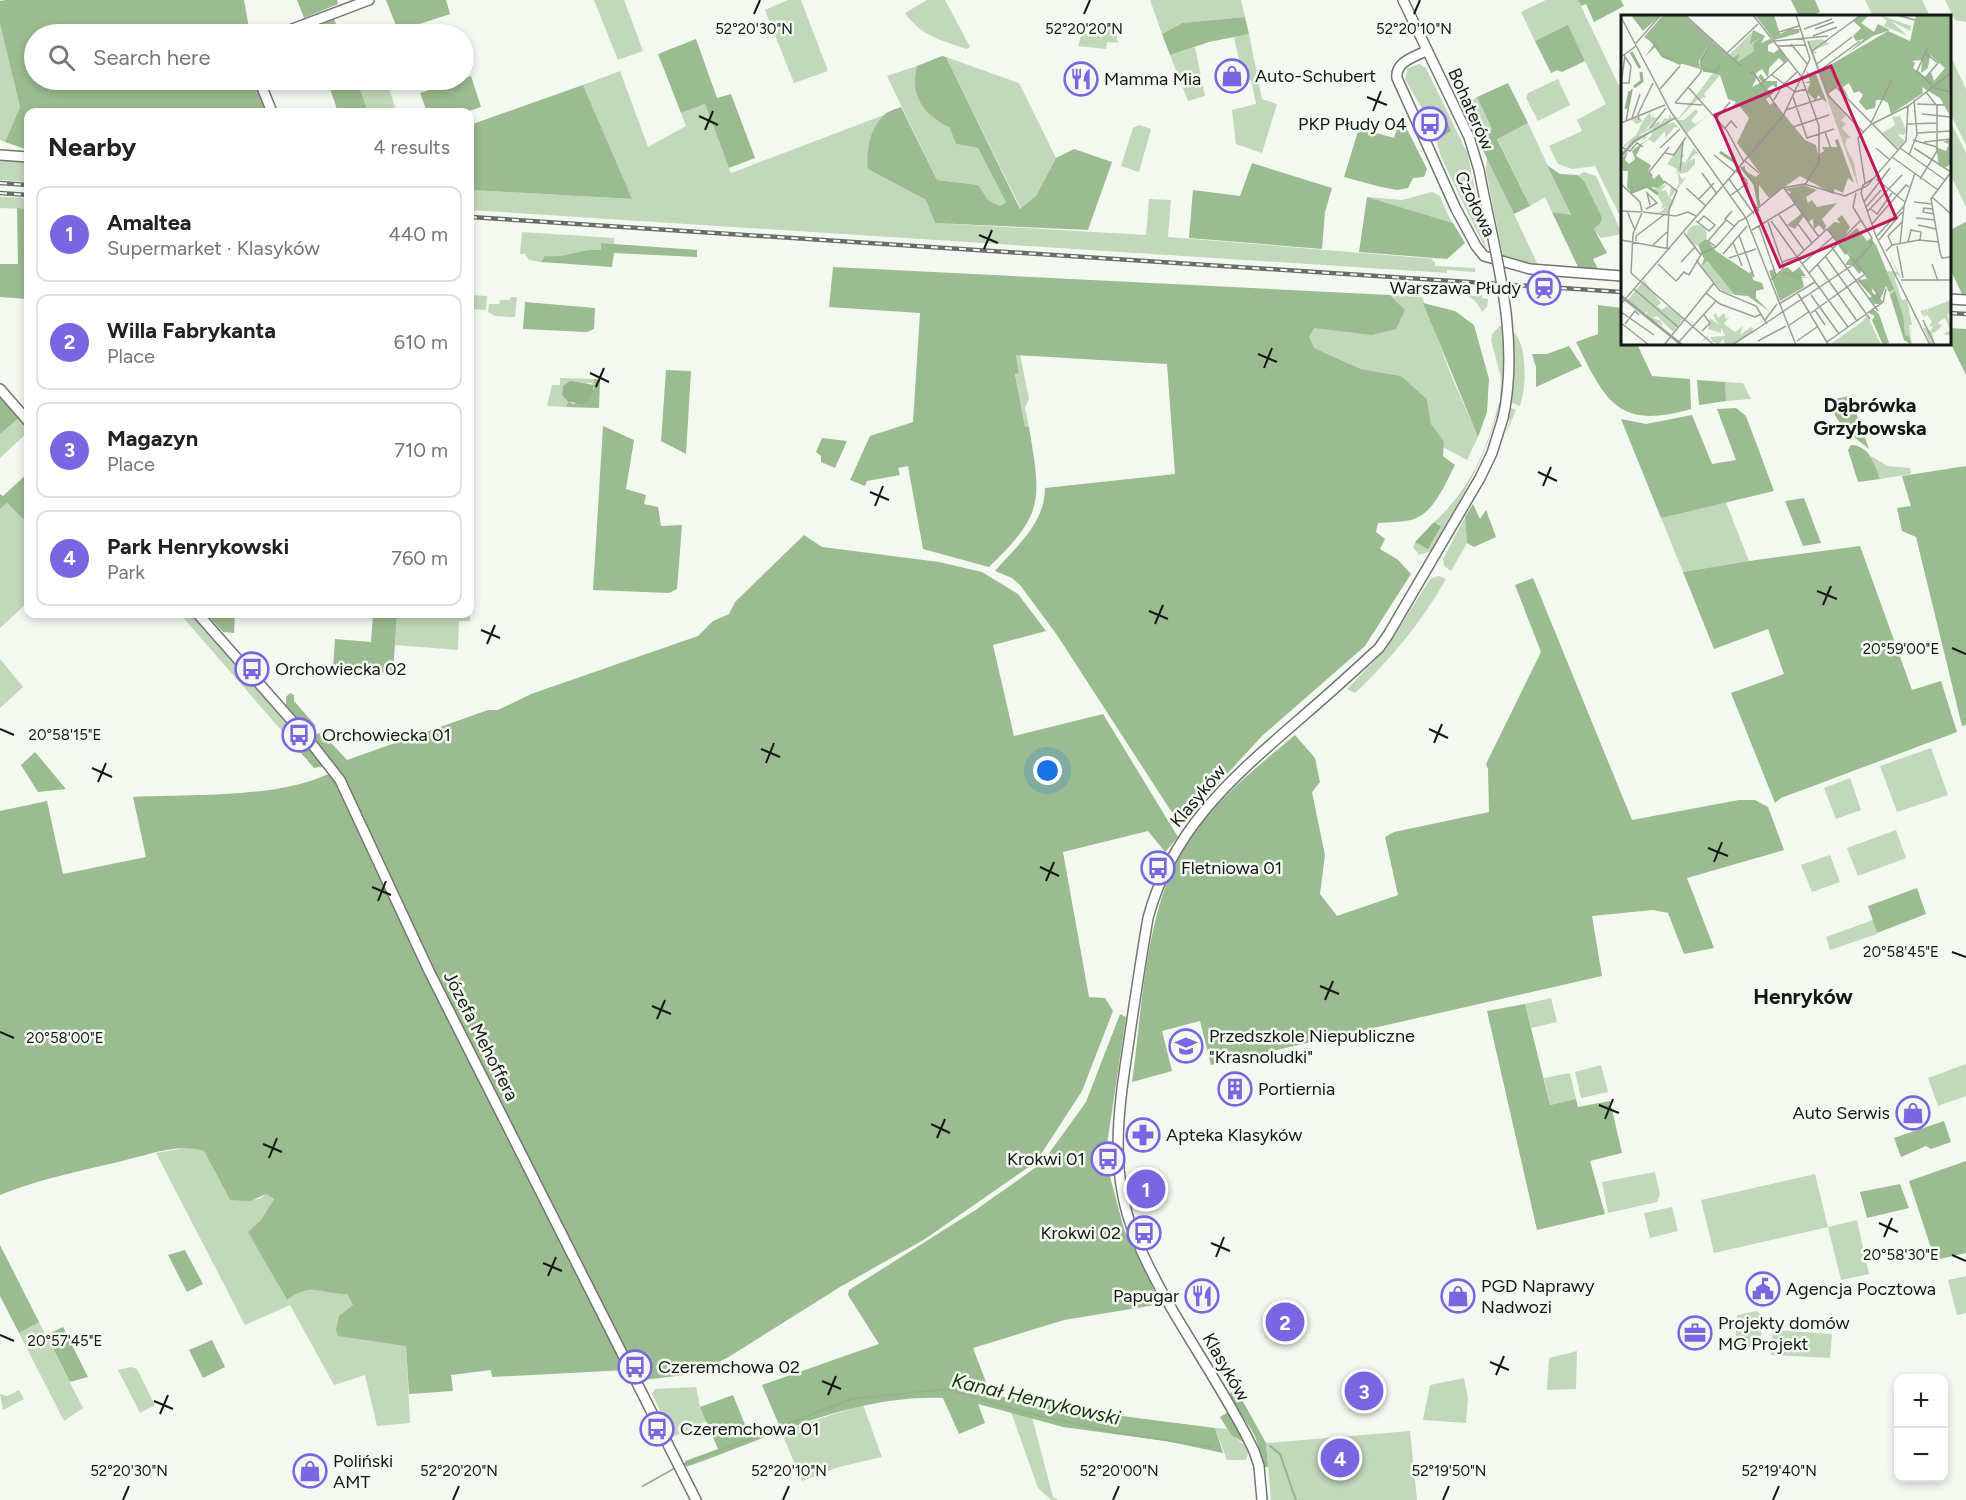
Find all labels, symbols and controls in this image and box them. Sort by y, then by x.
inset map [1621,15,1951,345]
text: 52°20'30"N [715,20,793,38]
text: 52°20'20"N [1045,20,1123,38]
text: 52°20'10"N [1376,20,1452,38]
search box [24,24,474,90]
icon: search [45,41,78,74]
text: Search here [93,44,211,71]
shop icon: Auto-Schubert [1214,58,1250,94]
restaurant icon: Mamma Mia [1063,61,1099,97]
street label: Bohaterów [1443,64,1499,154]
place label: Auto-Schubert [1255,65,1376,87]
place label: Mamma Mia [1104,68,1201,90]
bus stop icon: PKP Płudy 04 [1412,106,1448,142]
place label: PKP Płudy 04 [1298,113,1407,135]
text: Nearby [48,131,136,163]
text: 4 results [373,135,450,159]
street label: Czołowa [1450,167,1500,241]
text: Amaltea [107,209,192,236]
text: 1 [65,222,74,246]
text: 440 m [388,222,448,246]
text: Supermarket · Klasyków [107,236,320,260]
station icon: Warszawa Płudy [1526,270,1562,306]
place label: Warszawa Płudy [1390,277,1522,299]
text: Willa Fabrykanta [107,317,276,344]
text: 2 [64,330,75,354]
text: 610 m [394,330,448,354]
text: Place [107,344,155,368]
district label: Dąbrówka Grzybowska [1813,393,1927,440]
text: Magazyn [107,425,198,452]
text: 3 [64,438,75,462]
text: 710 m [394,438,448,462]
text: Place [107,452,155,476]
text: Park Henrykowski [107,533,289,560]
text: 4 [63,546,76,570]
text: 760 m [391,546,448,570]
text: Park [107,560,145,584]
text: 20°59'00"E [1863,640,1939,658]
bus stop icon: Orchowiecka 02 [234,651,270,687]
place label: Orchowiecka 02 [275,658,407,680]
bus stop icon: Orchowiecka 01 [281,717,317,753]
place label: Orchowiecka 01 [322,724,451,746]
text: 20°58'15"E [29,726,101,744]
your location [1033,756,1062,785]
street label: Klasyków [1166,760,1230,832]
bus stop icon: Fletniowa 01 [1140,850,1176,886]
place label: Fletniowa 01 [1181,857,1282,879]
text: 20°58'45"E [1863,943,1939,961]
street label: Józefa Mehoffera [439,968,523,1104]
district label: Henryków [1753,984,1853,1009]
place label: Przedszkole Niepubliczne "Krasnoludki" [1209,1025,1415,1068]
school or university icon: Przedszkole Niepubliczne "Krasnoludki" [1168,1028,1204,1064]
text: 20°58'00"E [26,1029,104,1047]
building icon: Portiernia [1217,1071,1253,1107]
place label: Portiernia [1258,1078,1335,1100]
shop icon: Auto Serwis [1895,1095,1931,1131]
place label: Auto Serwis [1792,1102,1890,1124]
pharmacy icon: Apteka Klasyków [1125,1117,1161,1153]
place label: Apteka Klasyków [1166,1124,1302,1146]
bus stop icon: Krokwi 01 [1090,1141,1126,1177]
place label: Krokwi 01 [1007,1148,1085,1170]
pin: 1 [1126,1166,1166,1212]
bus stop icon: Krokwi 02 [1126,1215,1162,1251]
place label: Krokwi 02 [1040,1222,1121,1244]
text: 20°58'30"E [1863,1246,1939,1264]
public building icon: Agencja Pocztowa [1745,1271,1781,1307]
place label: PGD Naprawy Nadwozi [1481,1275,1595,1318]
restaurant icon: Papugar [1184,1278,1220,1314]
shop icon: PGD Naprawy Nadwozi [1440,1278,1476,1314]
place label: Agencja Pocztowa [1786,1278,1936,1300]
place label: Papugar [1113,1285,1179,1307]
pin: 2 [1266,1300,1304,1344]
place label: Projekty domów MG Projekt [1718,1312,1850,1355]
office icon: Projekty domów MG Projekt [1677,1315,1713,1351]
street label: Klasyków [1198,1329,1254,1405]
text: 20°57'45"E [28,1332,102,1350]
bus stop icon: Czeremchowa 02 [617,1349,653,1385]
place label: Czeremchowa 02 [658,1356,800,1378]
water label: Kanał Henrykowski [950,1368,1123,1430]
pin: 3 [1344,1368,1384,1414]
map controls [1894,1374,1948,1482]
button: + [1894,1374,1948,1428]
bus stop icon: Czeremchowa 01 [639,1411,675,1447]
place label: Czeremchowa 01 [680,1418,819,1440]
button: − [1894,1428,1948,1482]
pin: 4 [1320,1436,1360,1480]
place label: Poliński AMT [333,1450,393,1493]
shop icon: Poliński AMT [292,1453,328,1489]
text: 52°20'30"N [90,1462,168,1480]
text: 52°20'20"N [420,1462,498,1480]
text: 52°20'10"N [751,1462,827,1480]
text: 52°20'00"N [1079,1462,1159,1480]
text: 52°19'50"N [1412,1462,1486,1480]
text: 52°19'40"N [1741,1462,1817,1480]

